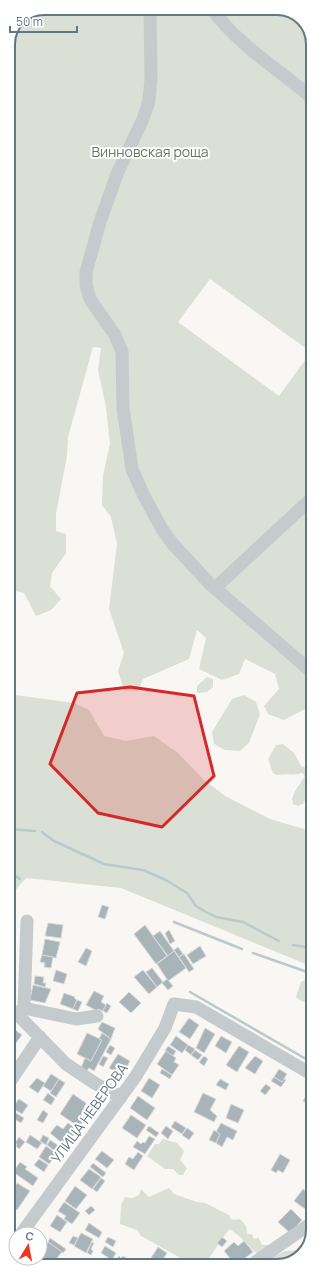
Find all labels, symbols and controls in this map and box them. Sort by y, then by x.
scale bar [10,8,77,34]
text: 50 m [16,13,43,30]
park label: Винновская роща [92,142,209,161]
street label: УЛИЦА НЕВЕРОВА [46,1059,132,1167]
north arrow [8,1226,48,1266]
text: С [25,1228,35,1244]

